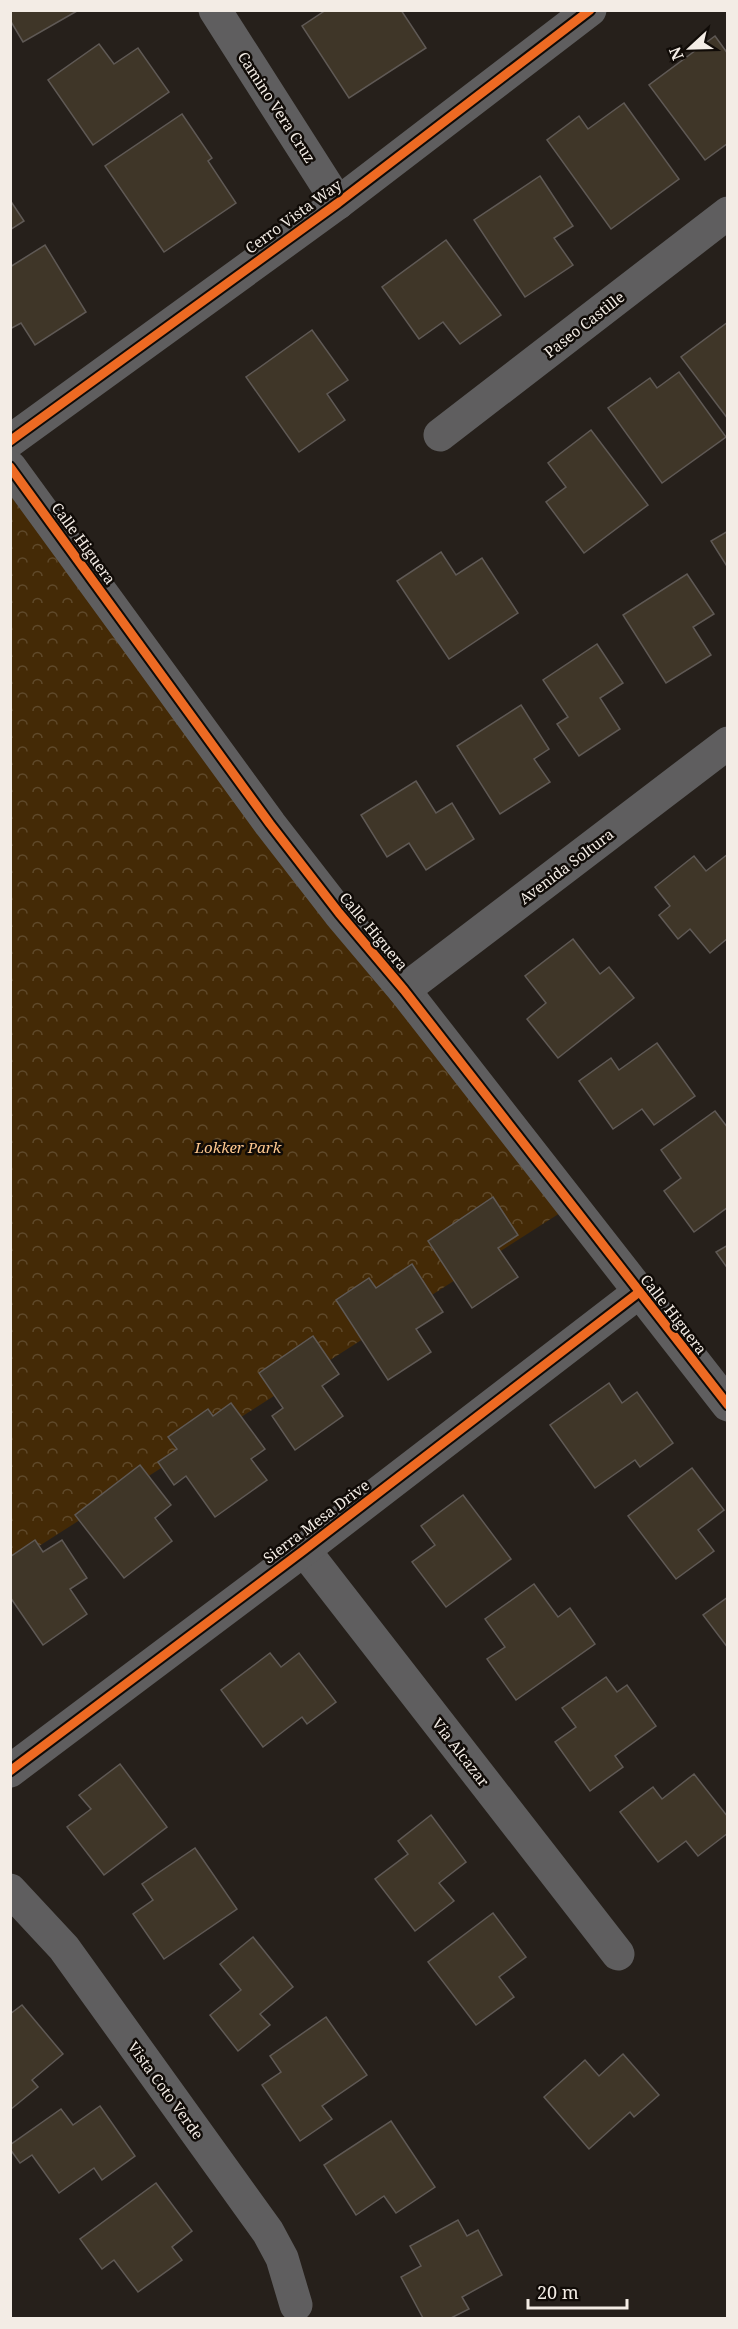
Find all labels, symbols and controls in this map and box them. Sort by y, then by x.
north arrow [660,18,720,78]
text: N [663,43,689,64]
street label: Camino Vera Cruz [234,48,320,166]
street label: Cerro Vista Way [241,174,346,258]
street label: Paseo Castille [540,286,628,362]
street label: Calle Higuera [48,498,120,588]
street label: Avenida Soltura [514,824,618,908]
street label: Calle Higuera [335,888,413,974]
park label: Lokker Park [194,1137,282,1157]
street label: Calle Higuera [636,1270,712,1358]
street label: Sierra Mesa Drive [259,1475,373,1567]
street label: Via Alcazar [428,1714,494,1790]
street label: Vista Coto Verde [124,2037,208,2143]
scale bar [528,2272,627,2310]
text: 20 m [537,2280,579,2304]

